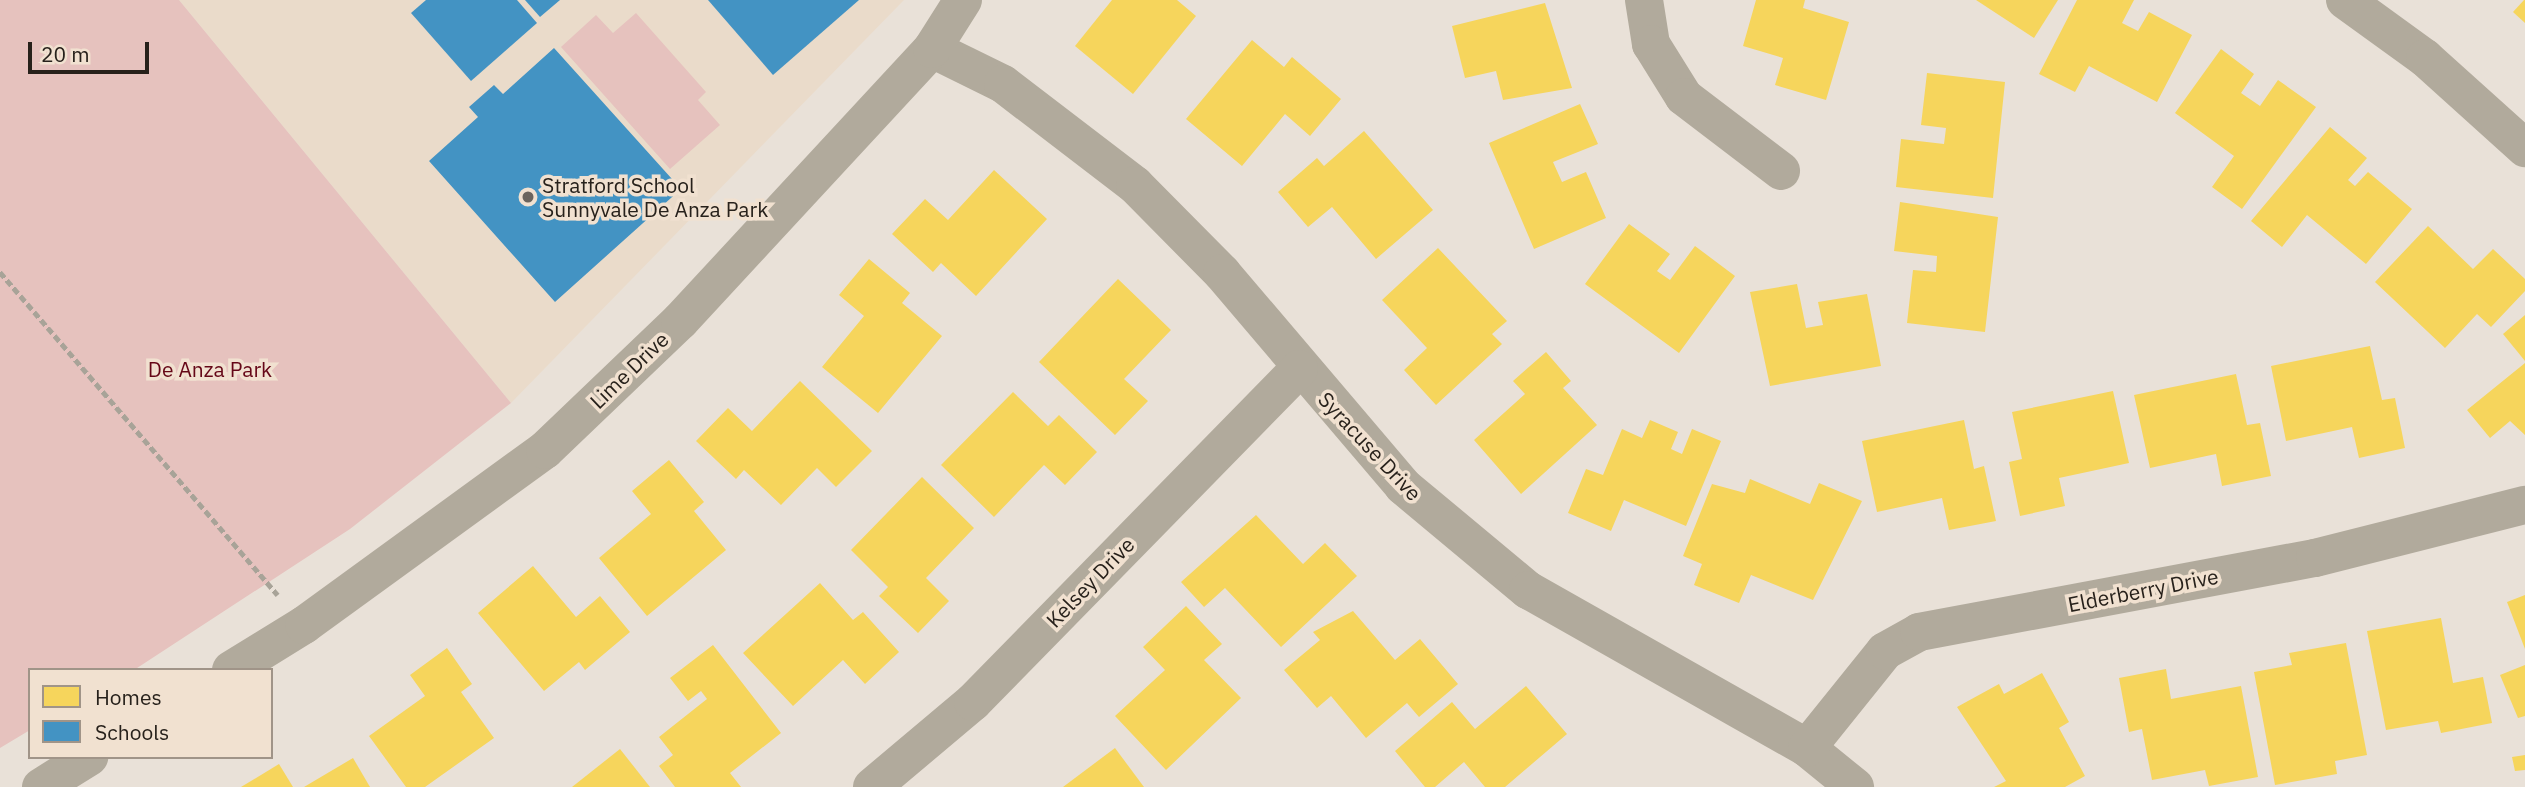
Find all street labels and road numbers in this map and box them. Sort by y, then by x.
street label: Lime Drive [585,326,673,414]
street label: Syracuse Drive [1313,386,1427,506]
street label: Kelsey Drive [1041,532,1139,632]
street label: Elderberry Drive [2066,563,2220,617]

